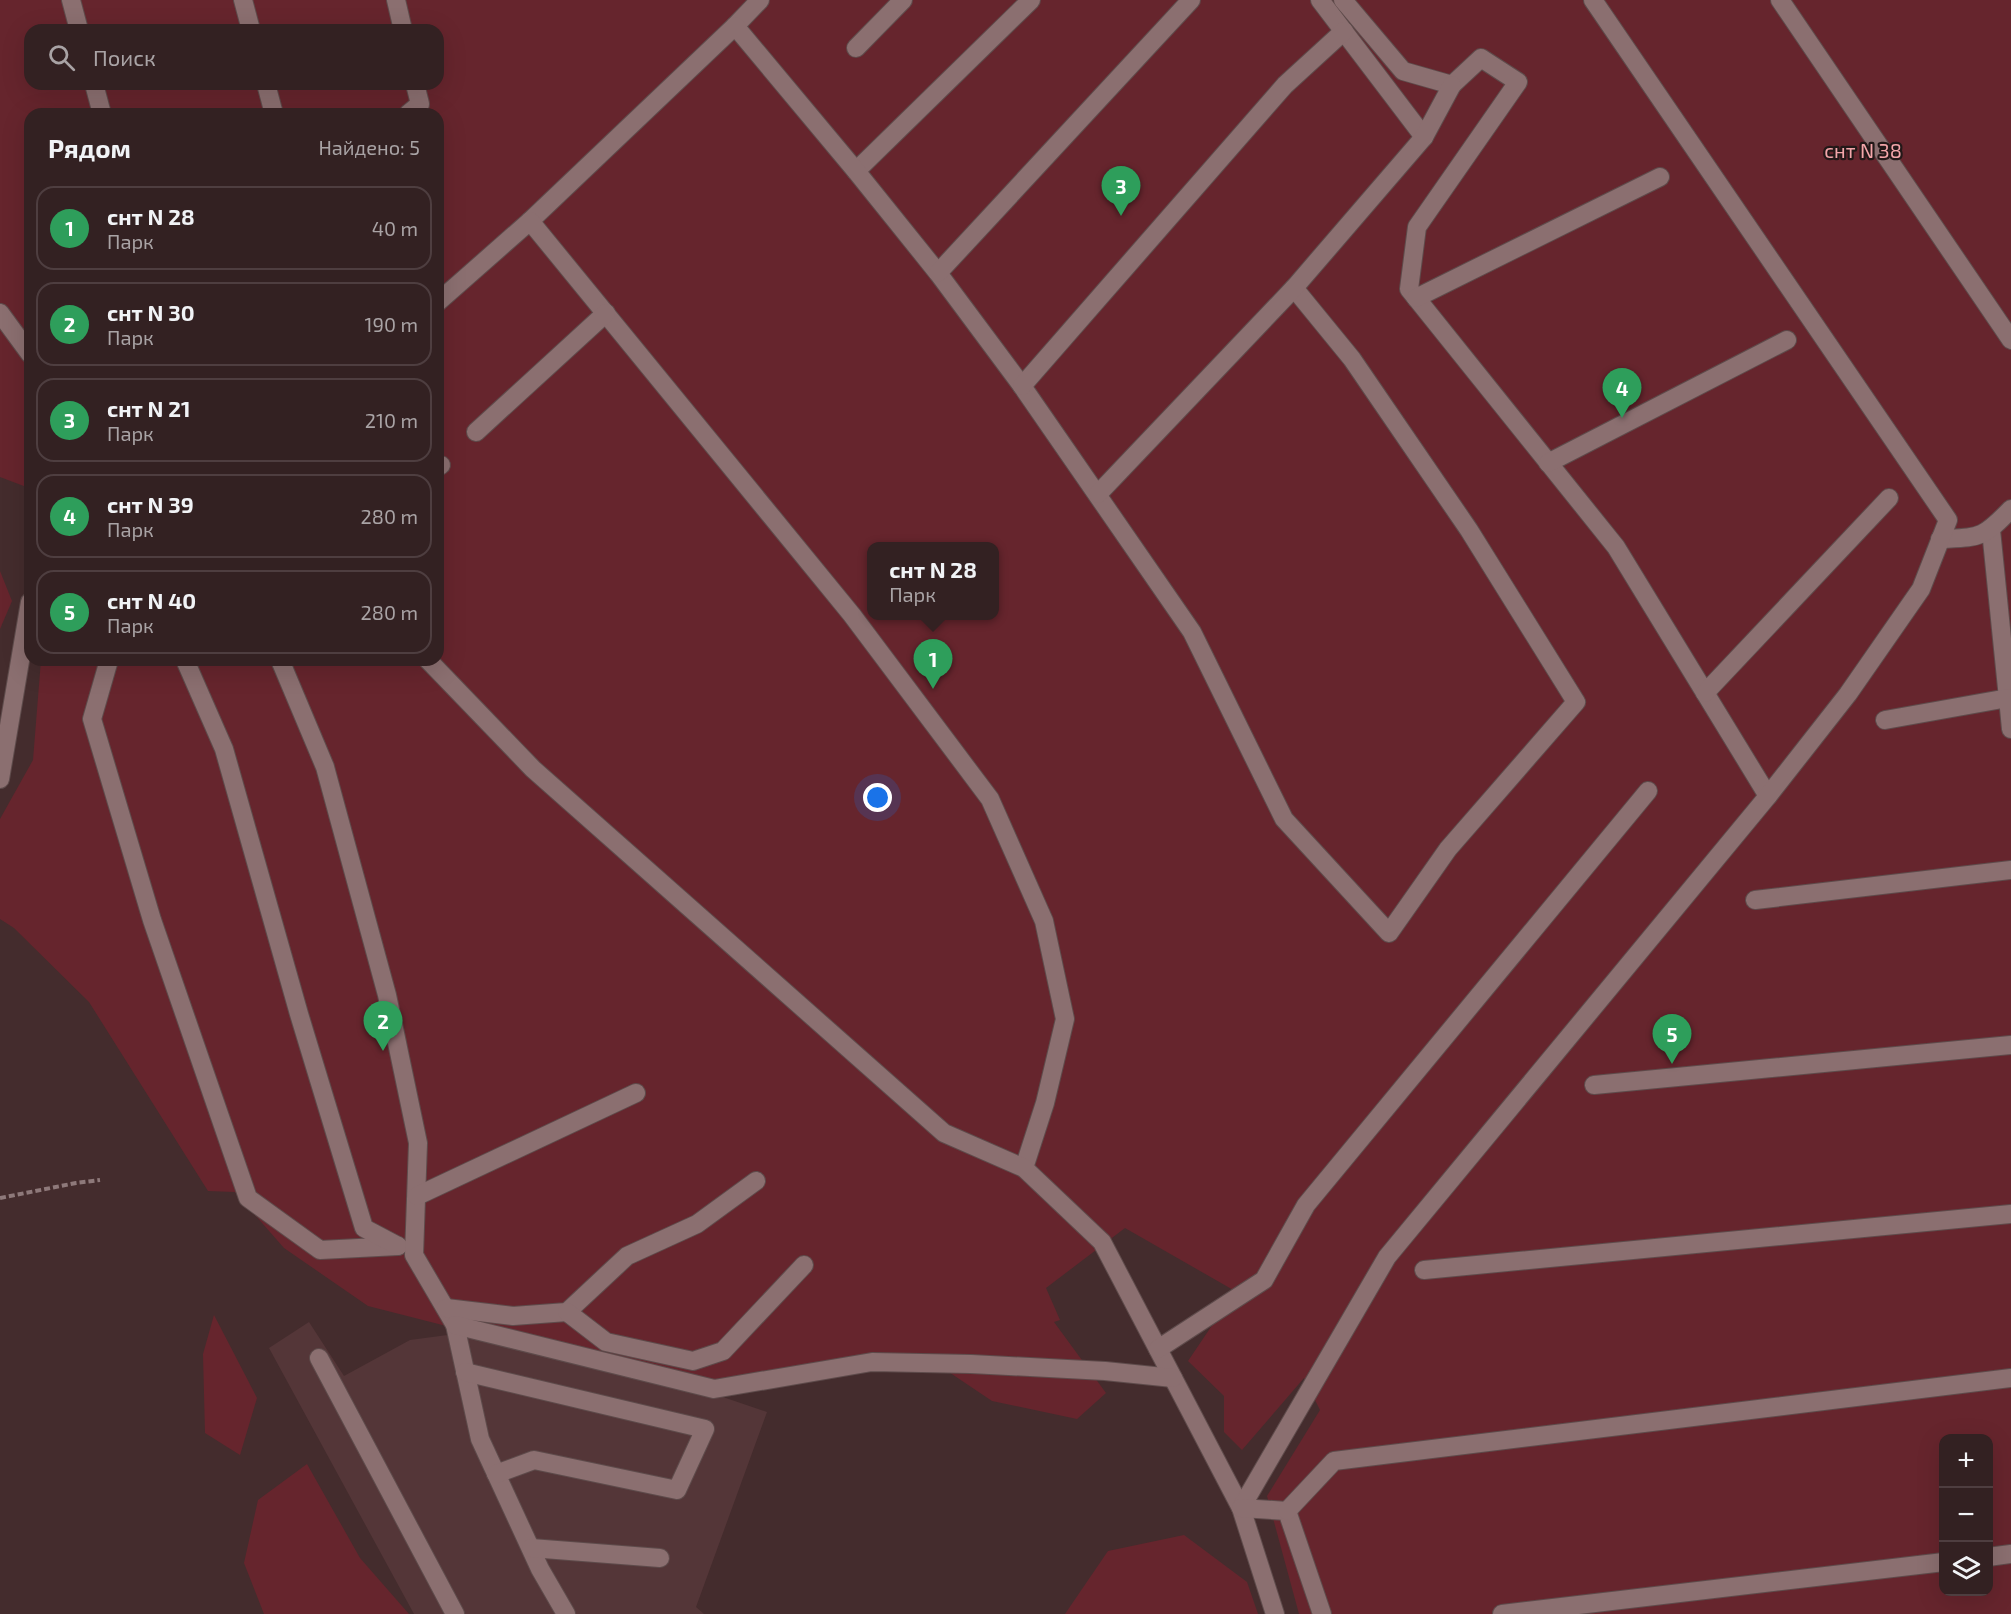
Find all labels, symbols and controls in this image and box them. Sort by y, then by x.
search box [24,24,444,90]
icon: search [45,41,78,74]
text: Поиск [93,44,156,70]
text: Рядом [48,132,131,163]
text: Найдено: 5 [318,135,420,159]
park label: снт N 38 [1824,138,1902,162]
pin: 3 [1102,166,1140,216]
text: снт N 28 [107,203,195,229]
text: 1 [65,216,74,240]
text: 40 m [372,216,418,240]
text: Парк [107,229,154,253]
text: снт N 30 [107,299,195,325]
text: 2 [64,312,75,336]
text: 190 m [365,312,418,336]
text: Парк [107,325,154,349]
pin: 4 [1602,368,1642,418]
text: снт N 21 [107,395,191,421]
text: 3 [64,408,75,432]
text: 210 m [365,408,418,432]
text: Парк [107,421,154,445]
text: снт N 39 [107,491,194,517]
text: 4 [63,504,76,528]
text: 280 m [361,504,418,528]
text: Парк [107,517,154,541]
popup [867,542,999,620]
text: снт N 28 [889,556,977,582]
text: Парк [889,582,936,606]
text: снт N 40 [107,587,196,613]
text: 5 [64,600,75,624]
text: 280 m [361,600,418,624]
text: Парк [107,613,154,637]
pin: 1 [914,640,952,689]
your location [863,783,892,812]
pin: 2 [364,1002,403,1051]
pin: 5 [1652,1014,1692,1064]
map controls [1939,1434,1993,1596]
button: + [1939,1434,1993,1488]
button: − [1939,1488,1993,1542]
button: layers [1939,1542,1993,1596]

